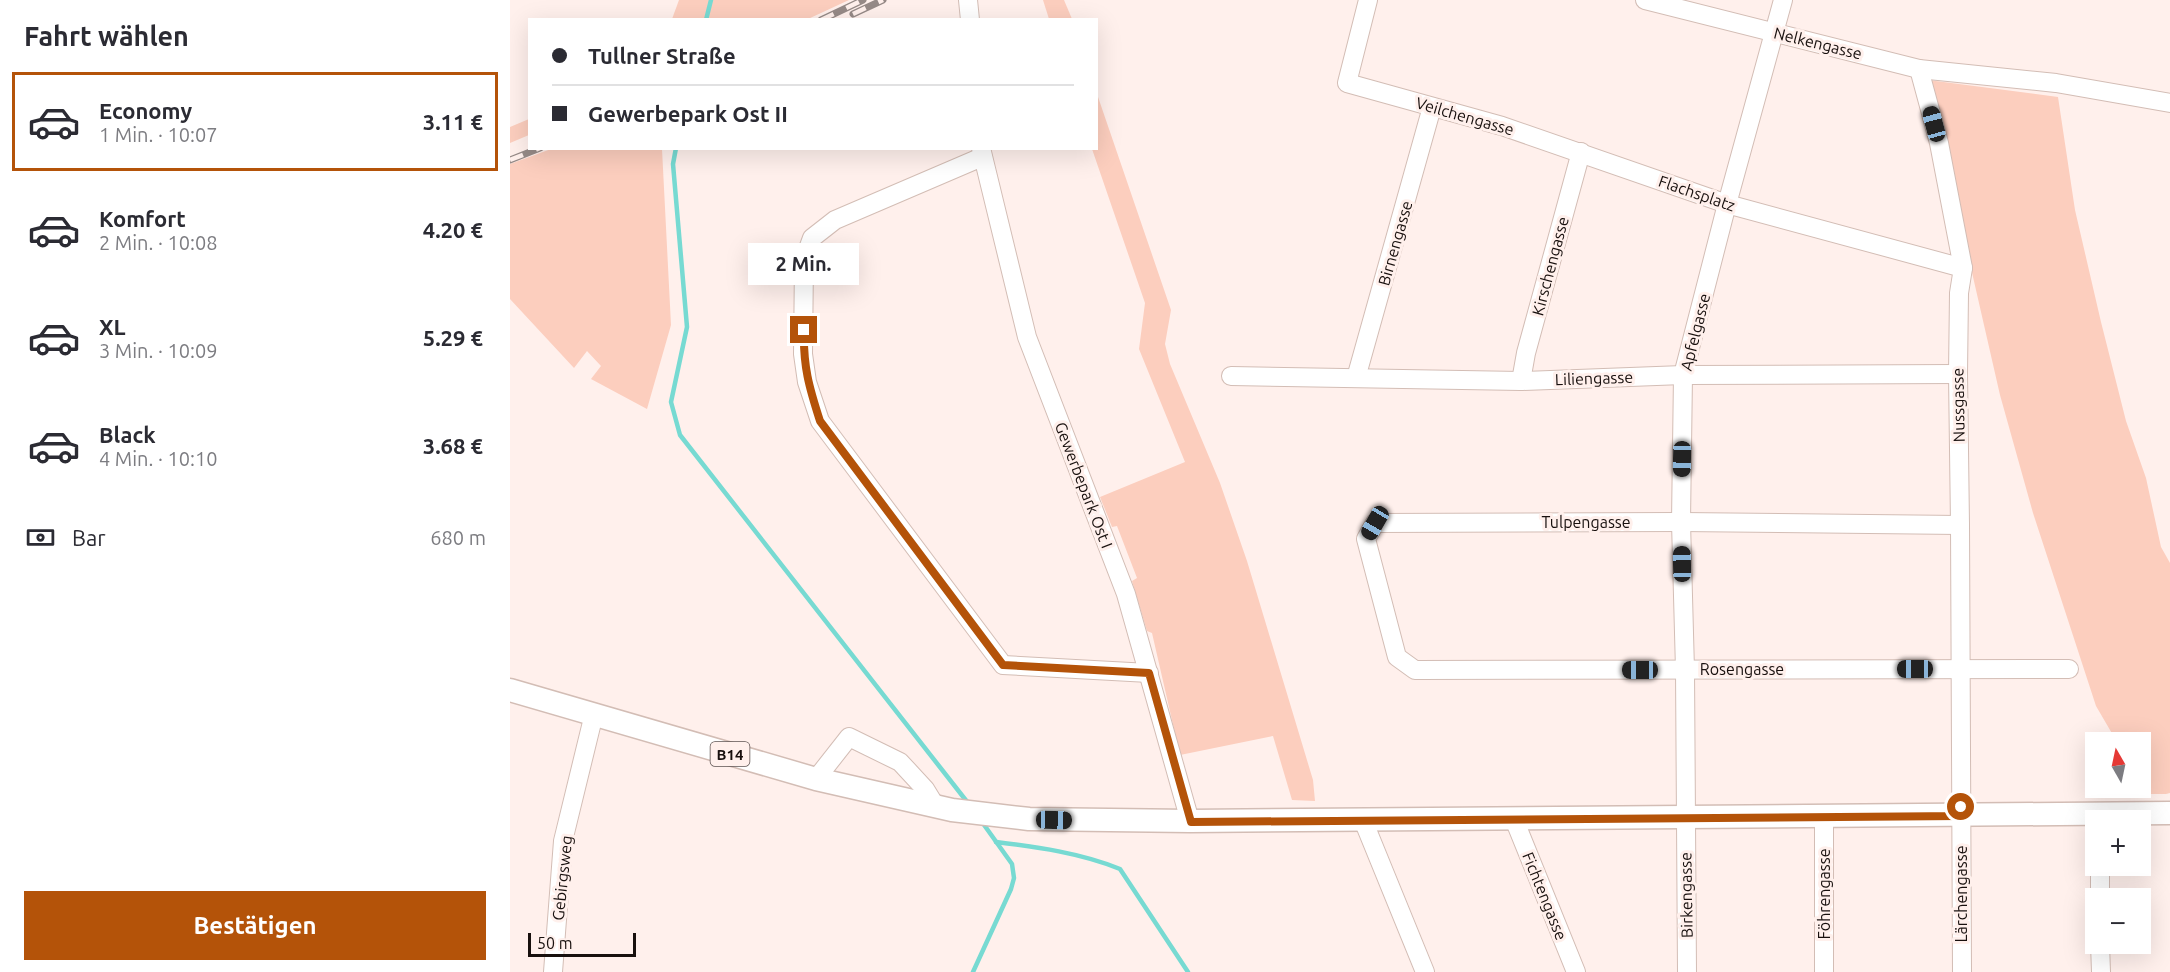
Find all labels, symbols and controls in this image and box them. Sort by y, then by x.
text: Fahrt wählen [24,21,189,51]
street label: Nelkengasse [1772,23,1864,63]
text: Tullner Straße [588,43,736,68]
street label: Veilchengasse [1414,93,1516,139]
icon: car [27,95,81,149]
text: Economy [99,98,192,123]
text: Gewerbepark Ost II [588,101,788,126]
car [1921,104,1947,144]
text: 3.11 € [423,109,483,134]
text: 1 Min. · 10:07 [99,123,218,146]
street label: Flachsplatz [1656,171,1738,215]
street label: Birnengasse [1374,199,1416,287]
icon: car [27,203,81,257]
text: Komfort [99,206,186,231]
street label: Kirschengasse [1528,215,1572,317]
text: 4.20 € [423,217,483,242]
text: 2 Min. · 10:08 [99,231,218,254]
callout: 2 Min. [748,243,860,285]
text: 2 Min. [776,252,832,275]
street label: Apfelgasse [1677,291,1713,373]
icon: car [27,311,81,365]
text: XL [99,314,126,339]
route end [790,316,817,343]
text: 5.29 € [423,325,483,350]
text: 3 Min. · 10:09 [99,339,218,362]
street label: Liliengasse [1555,368,1633,388]
street label: Nussgasse [1948,368,1968,442]
icon: car [27,419,81,473]
street label: Gewerbepark Ost I [1052,419,1116,551]
text: Black [99,422,156,447]
text: 3.68 € [423,433,483,458]
car [1673,441,1691,477]
text: 4 Min. · 10:10 [99,447,218,470]
car [1358,503,1392,543]
street label: Tulpengasse [1541,513,1631,531]
icon: cash [24,521,57,554]
text: Bar [72,525,106,550]
text: 680 m [430,526,486,549]
car [1673,546,1691,582]
street label: Rosengasse [1700,660,1784,678]
car [1897,660,1933,678]
car [1622,661,1658,679]
north arrow [2085,732,2151,798]
map controls [2085,732,2151,954]
road number: B14 [710,742,750,766]
route start [1947,793,1974,820]
button: + [2085,810,2151,876]
car [1036,811,1072,829]
street label: Gebirgsweg [549,835,575,921]
street label: Lärchengasse [1952,845,1970,943]
street label: Föhrengasse [1815,848,1833,940]
street label: Fichtengasse [1519,849,1571,943]
street label: Birkengasse [1676,852,1696,938]
button: − [2085,888,2151,954]
button: Bestätigen [24,891,486,960]
scale bar [528,930,636,958]
text: 50 m [537,934,573,952]

